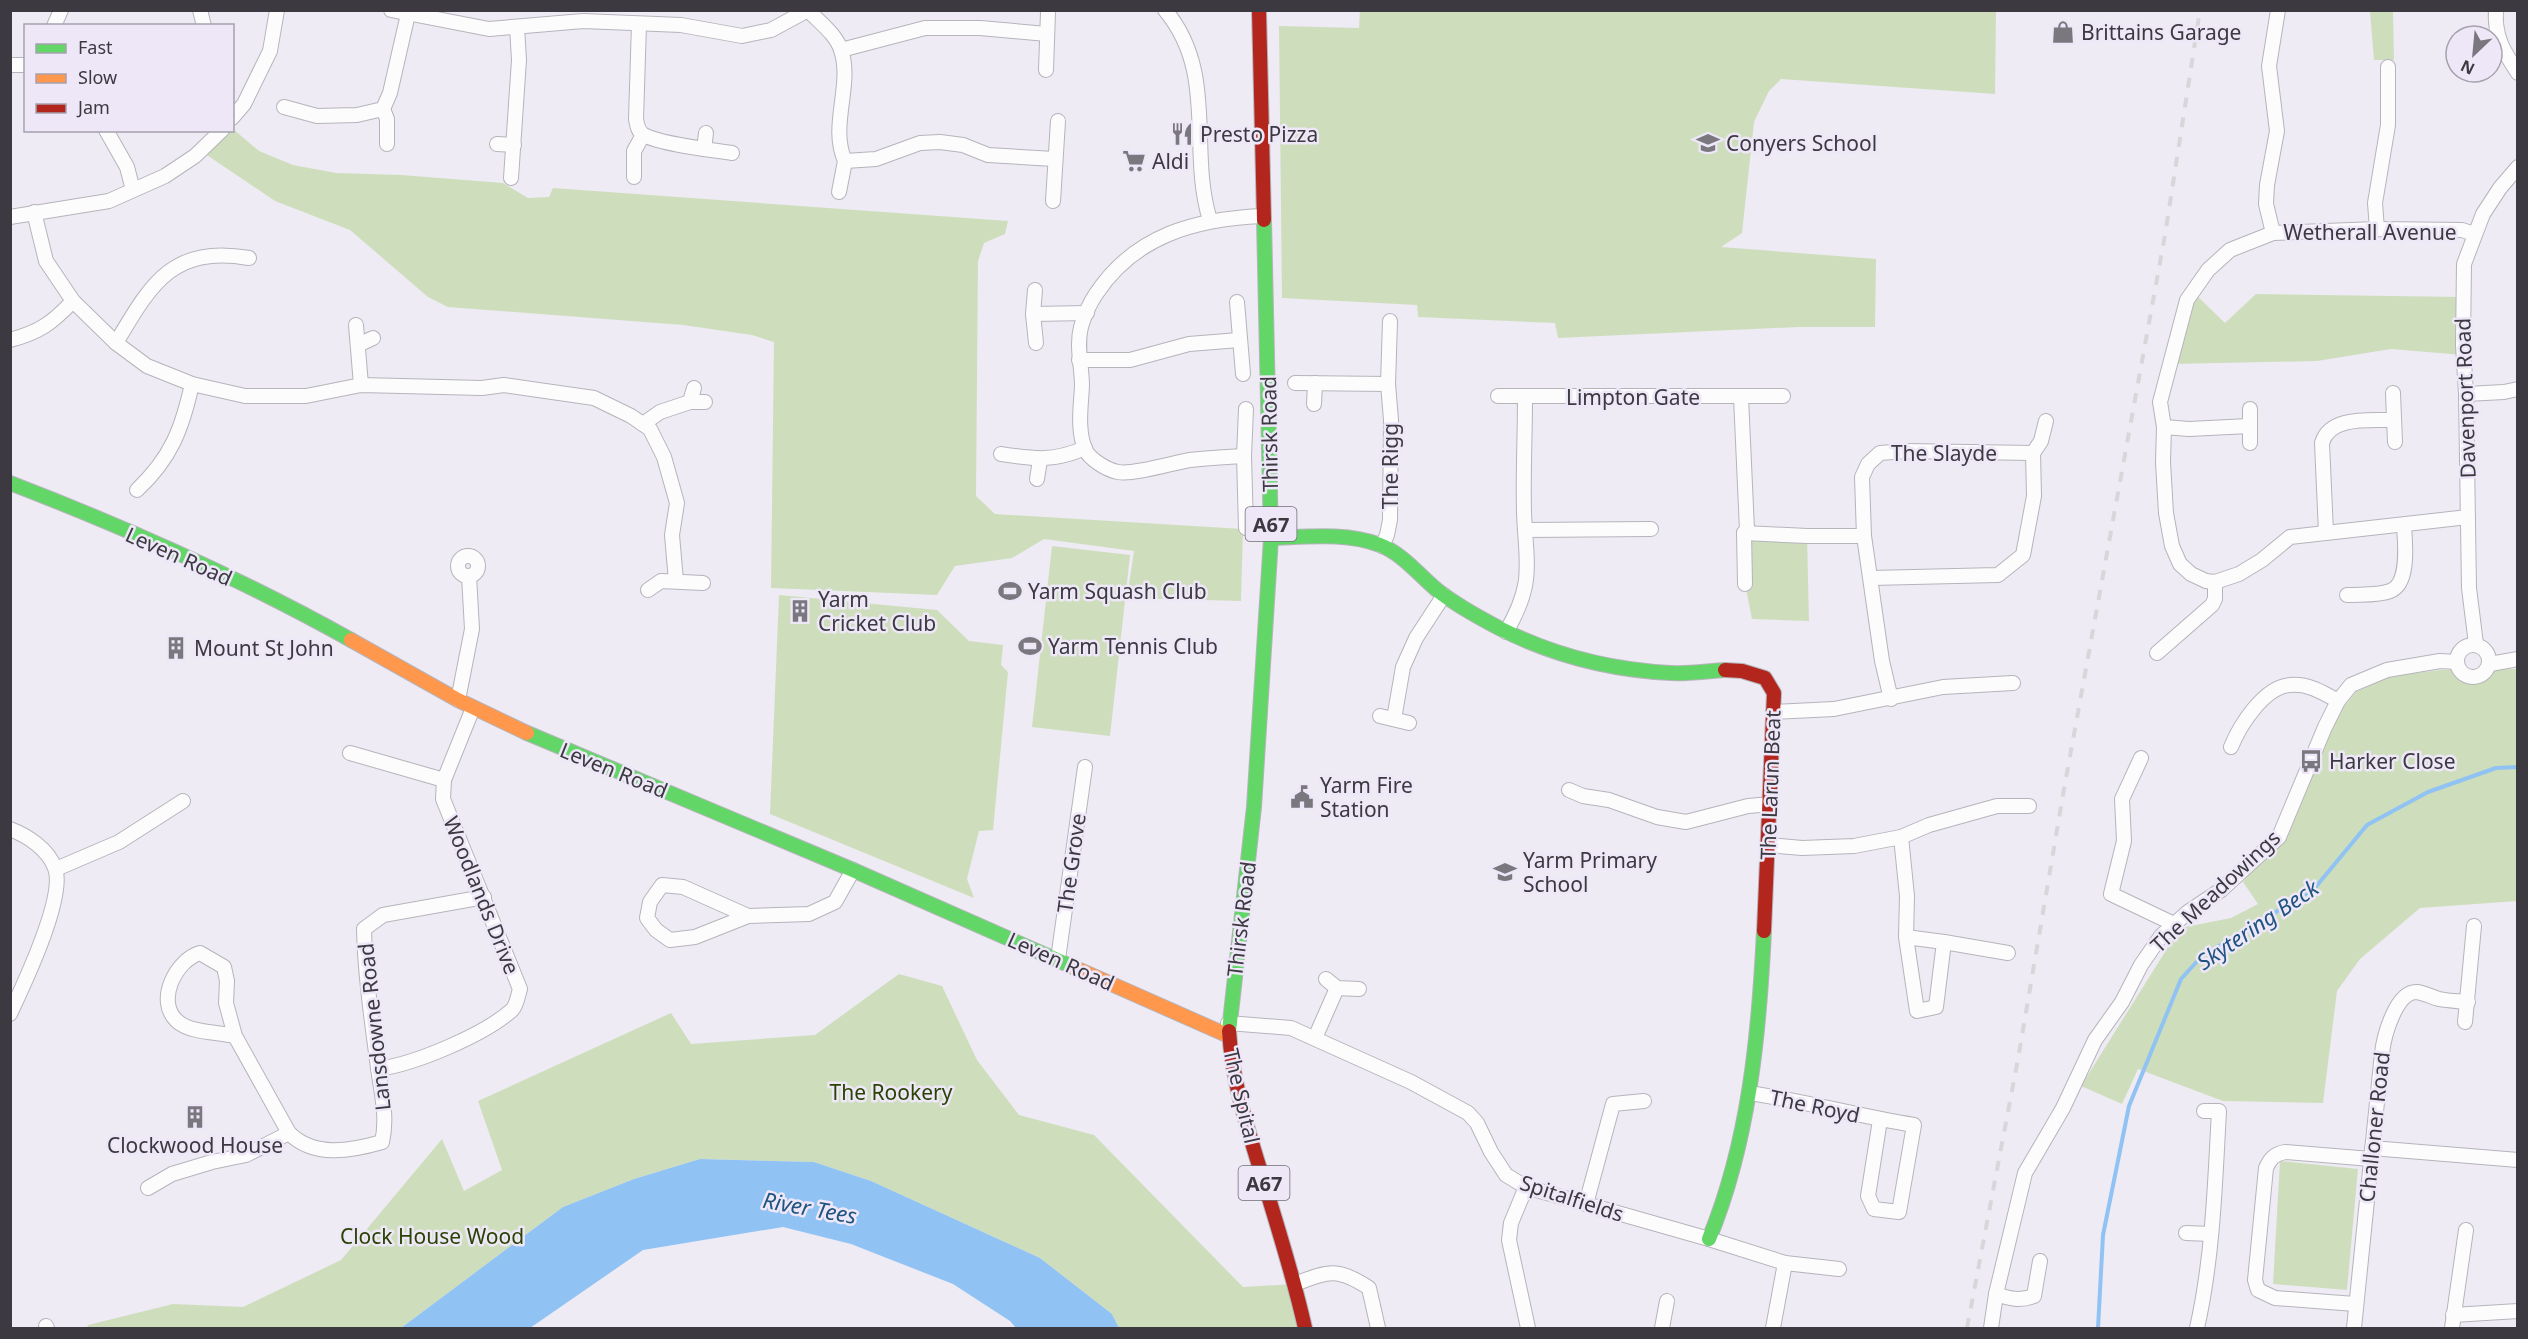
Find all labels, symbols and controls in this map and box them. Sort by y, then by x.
place label: Brittains Garage [2081,18,2241,46]
shop icon: Brittains Garage [2050,19,2076,45]
legend [24,24,234,132]
north arrow [2444,24,2504,84]
text: Fast [78,35,113,59]
text: N [2457,55,2478,80]
text: Slow [78,65,117,89]
text: Jam [76,95,110,119]
place label: Presto Pizza [1200,120,1318,148]
restaurant icon: Presto Pizza [1169,121,1195,147]
place label: Conyers School [1726,129,1877,157]
school or university icon: Conyers School [1695,130,1721,156]
place label: Aldi [1152,147,1189,175]
supermarket icon: Aldi [1121,148,1147,174]
street label: Wetherall Avenue [2283,218,2457,246]
street label: Davenport Road [2448,317,2482,479]
street label: Thirsk Road [1254,376,1284,492]
street label: Limpton Gate [1566,383,1700,411]
street label: The Rigg [1376,423,1404,509]
street label: The Slayde [1891,439,1997,467]
road number: A67 [1246,507,1296,541]
street label: Leven Road [121,520,237,592]
place label: Yarm Squash Club [1028,577,1207,605]
sports icon: Yarm Squash Club [997,578,1023,604]
place label: Yarm Cricket Club [818,585,936,637]
building icon: Yarm Cricket Club [787,598,813,624]
place label: Yarm Tennis Club [1048,632,1218,660]
sports icon: Yarm Tennis Club [1017,633,1043,659]
place label: Mount St John [194,634,334,662]
building icon: Mount St John [163,635,189,661]
street label: The Larun Beat [1753,709,1787,860]
street label: Leven Road [556,736,672,804]
place label: Harker Close [2329,747,2456,775]
bus stop icon: Harker Close [2298,748,2324,774]
place label: Yarm Fire Station [1320,771,1413,823]
public building icon: Yarm Fire Station [1289,784,1315,810]
street label: The Grove [1050,811,1092,915]
street label: Woodlands Drive [438,812,526,978]
street label: The Meadowings [2144,824,2286,958]
place label: Yarm Primary School [1523,846,1657,898]
school or university icon: Yarm Primary School [1492,859,1518,885]
street label: Thirsk Road [1220,860,1262,978]
water label: Skytering Beck [2190,871,2325,976]
street label: Leven Road [1003,925,1119,997]
street label: Lansdowne Road [351,942,397,1112]
street label: The Spital [1217,1046,1267,1146]
street label: Challoner Road [2352,1050,2396,1204]
park label: The Rookery [830,1078,953,1106]
street label: The Royd [1768,1083,1862,1129]
building icon: Clockwood House [182,1104,208,1130]
place label: Clockwood House [107,1131,283,1159]
road number: A67 [1238,1166,1290,1200]
street label: Spitalfields [1517,1168,1627,1228]
water label: River Tees [761,1184,860,1230]
park label: Clock House Wood [340,1222,524,1250]

